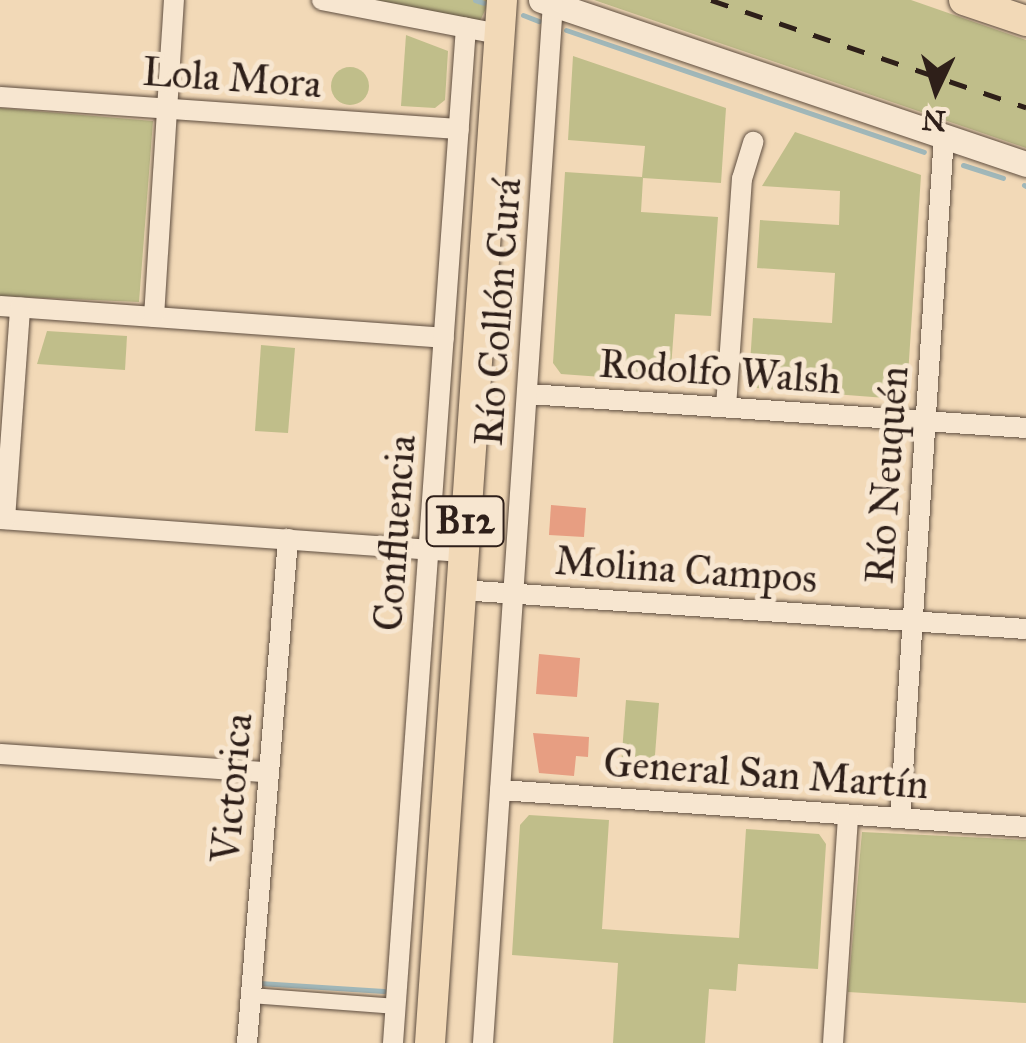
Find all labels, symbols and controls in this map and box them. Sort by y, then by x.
north arrow [886,40,986,140]
street label: Lola Mora [141,48,323,108]
text: N [921,102,947,139]
street label: Río Collón Curá [465,177,531,447]
street label: Rodolfo Walsh [597,340,843,404]
street label: Río Neuquén [855,365,919,585]
street label: Confluencia [364,433,426,633]
road number: B12 [425,488,505,554]
street label: Molina Campos [553,537,819,603]
street label: Victorica [202,711,262,865]
street label: General San Martín [602,739,930,809]

